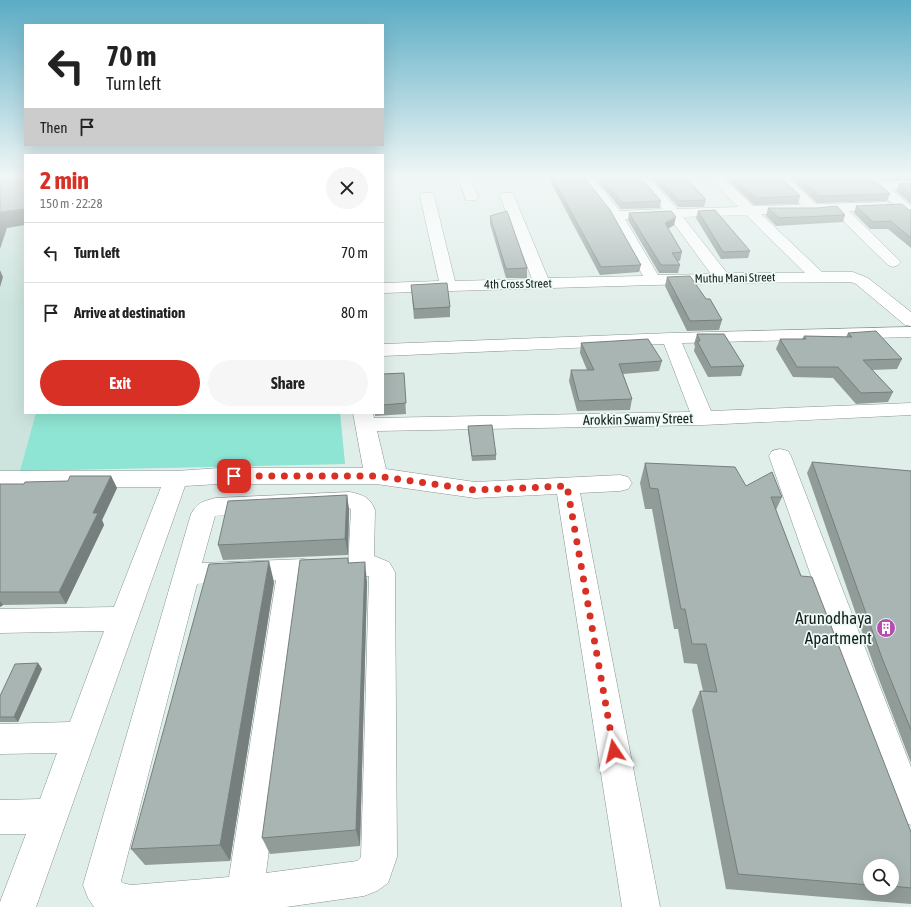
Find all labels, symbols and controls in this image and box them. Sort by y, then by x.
icon: left [40,40,92,92]
text: 70 m [106,40,156,72]
text: Turn left [106,73,161,94]
icon: arrive [76,116,98,138]
text: Then [40,119,68,136]
text: 2 min [40,167,89,194]
button: close [326,167,368,209]
text: 150 m · 22:28 [40,196,103,211]
icon: left [40,242,62,264]
text: Turn left [74,244,120,261]
text: 70 m [341,244,368,261]
street label: Muthu Mani Street [695,270,776,286]
street label: 4th Cross Street [484,276,552,292]
icon: arrive [40,302,62,324]
text: Arrive at destination [74,304,185,321]
text: 80 m [341,304,368,321]
button: Exit [40,360,200,406]
button: Share [208,360,368,406]
street label: Arokkin Swamy Street [583,410,693,428]
pin [217,459,251,493]
icon: arrive [223,465,245,487]
place label: Arunodhaya Apartment [795,608,872,648]
building icon: Arunodhaya Apartment [875,617,897,639]
position arrow [593,730,635,772]
map controls [863,859,899,895]
button: search [863,859,899,895]

